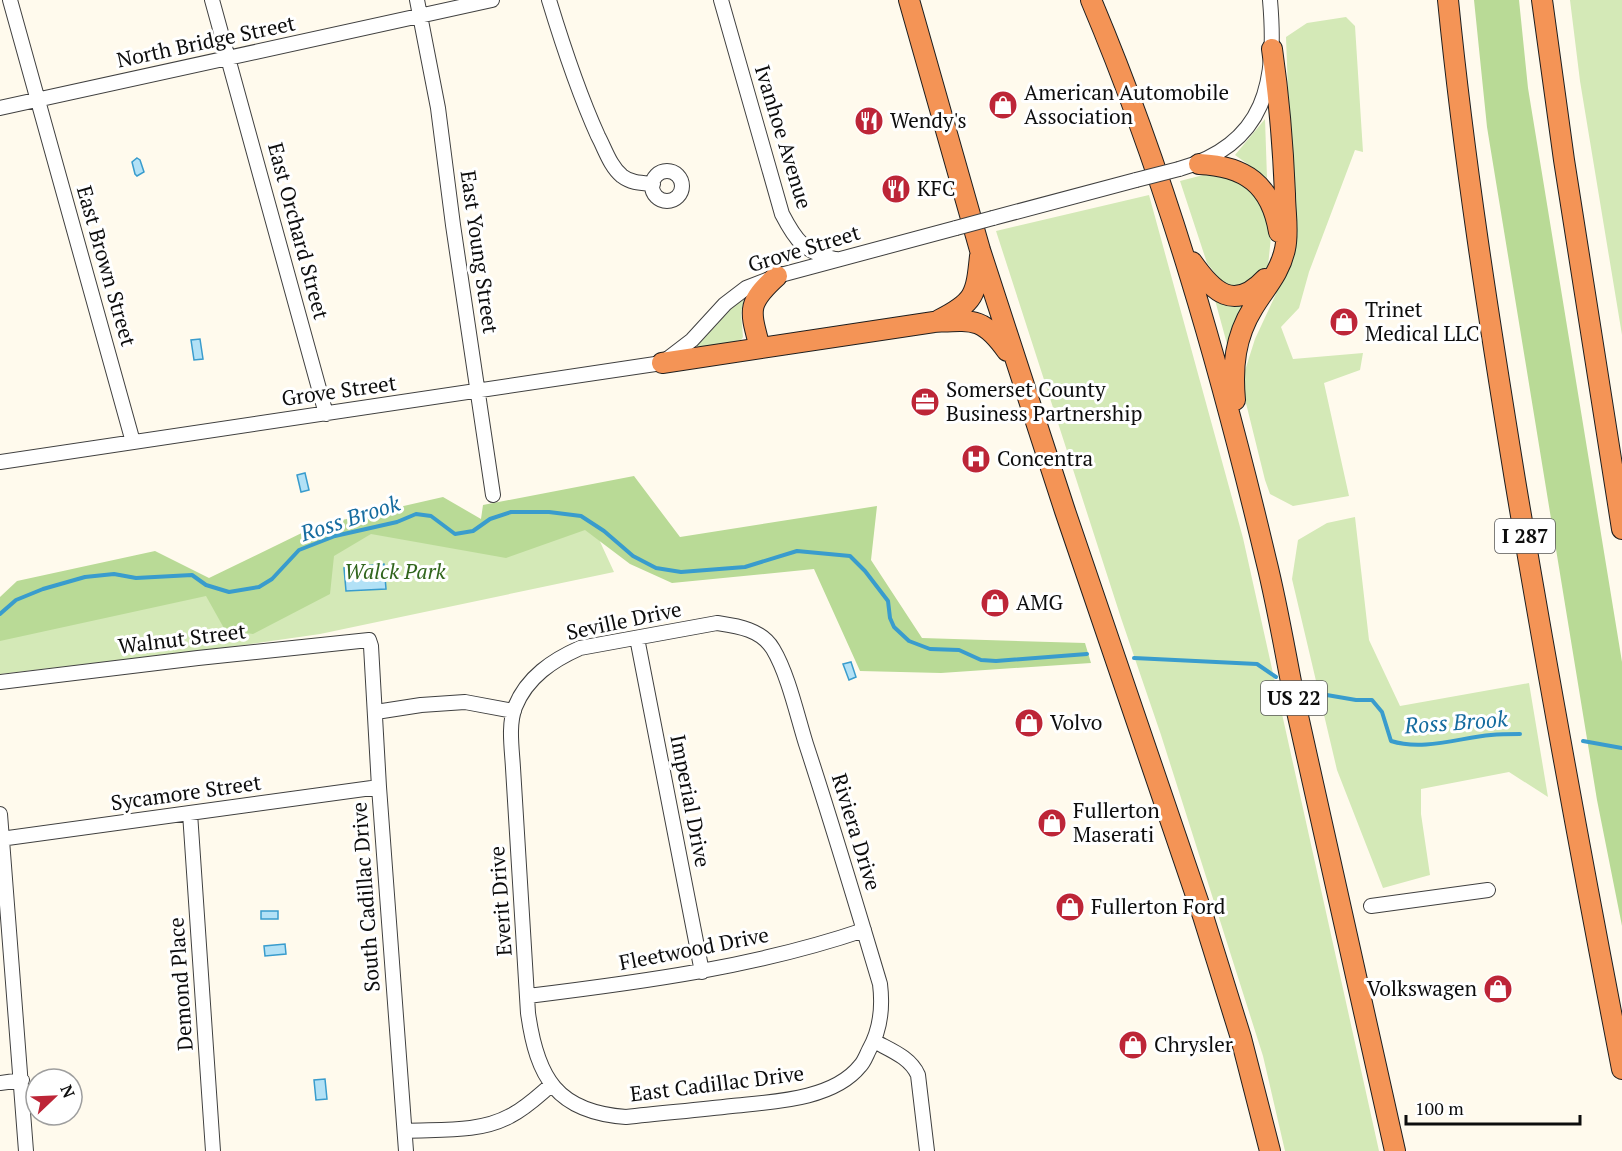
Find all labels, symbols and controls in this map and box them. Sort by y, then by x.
street label: North Bridge Street [114,8,298,74]
street label: Ivanhoe Avenue [749,61,819,212]
place label: American Automobile Association [1024,78,1229,130]
shop icon: American Automobile Association [987,89,1019,121]
restaurant icon: Wendy's [853,105,885,137]
place label: Wendy's [890,106,967,134]
street label: East Orchard Street [262,139,336,322]
street label: East Young Street [455,168,505,336]
restaurant icon: KFC [880,173,912,205]
place label: KFC [917,174,956,202]
street label: East Brown Street [71,182,143,350]
street label: Grove Street [744,218,863,278]
place label: Trinet Medical LLC [1365,295,1480,347]
shop icon: Trinet Medical LLC [1328,306,1360,338]
street label: Grove Street [280,368,398,412]
place label: Somerset County Business Partnership [946,375,1143,427]
office icon: Somerset County Business Partnership [909,386,941,418]
hospital icon: Concentra [960,443,992,475]
place label: Concentra [997,444,1093,472]
water label: Ross Brook [295,488,404,548]
road number: I 287 [1495,519,1555,553]
park label: Walck Park [344,557,447,585]
shop icon: AMG [979,587,1011,619]
place label: AMG [1016,588,1064,616]
street label: Seville Drive [564,594,684,646]
street label: Walnut Street [116,616,248,660]
road number: US 22 [1261,681,1327,715]
water label: Ross Brook [1402,703,1509,740]
shop icon: Volvo [1013,707,1045,739]
place label: Volvo [1050,708,1102,736]
street label: Imperial Drive [664,732,718,869]
street label: Sycamore Street [109,768,263,816]
street label: Riviera Drive [826,770,888,894]
place label: Fullerton Maserati [1073,796,1160,848]
street label: South Cadillac Drive [344,801,386,993]
shop icon: Fullerton Maserati [1036,807,1068,839]
street label: Everit Drive [482,845,518,957]
shop icon: Fullerton Ford [1054,891,1086,923]
place label: Fullerton Ford [1091,892,1226,920]
street label: Demond Place [161,916,199,1052]
street label: Fleetwood Drive [617,920,771,976]
shop icon: Volkswagen [1482,973,1514,1005]
place label: Volkswagen [1367,974,1478,1002]
shop icon: Chrysler [1117,1029,1149,1061]
place label: Chrysler [1154,1030,1233,1058]
street label: East Cadillac Drive [628,1058,806,1108]
north arrow [24,1067,84,1127]
text: N [55,1081,80,1101]
scale bar [1406,1088,1580,1126]
text: 100 m [1415,1096,1464,1120]

